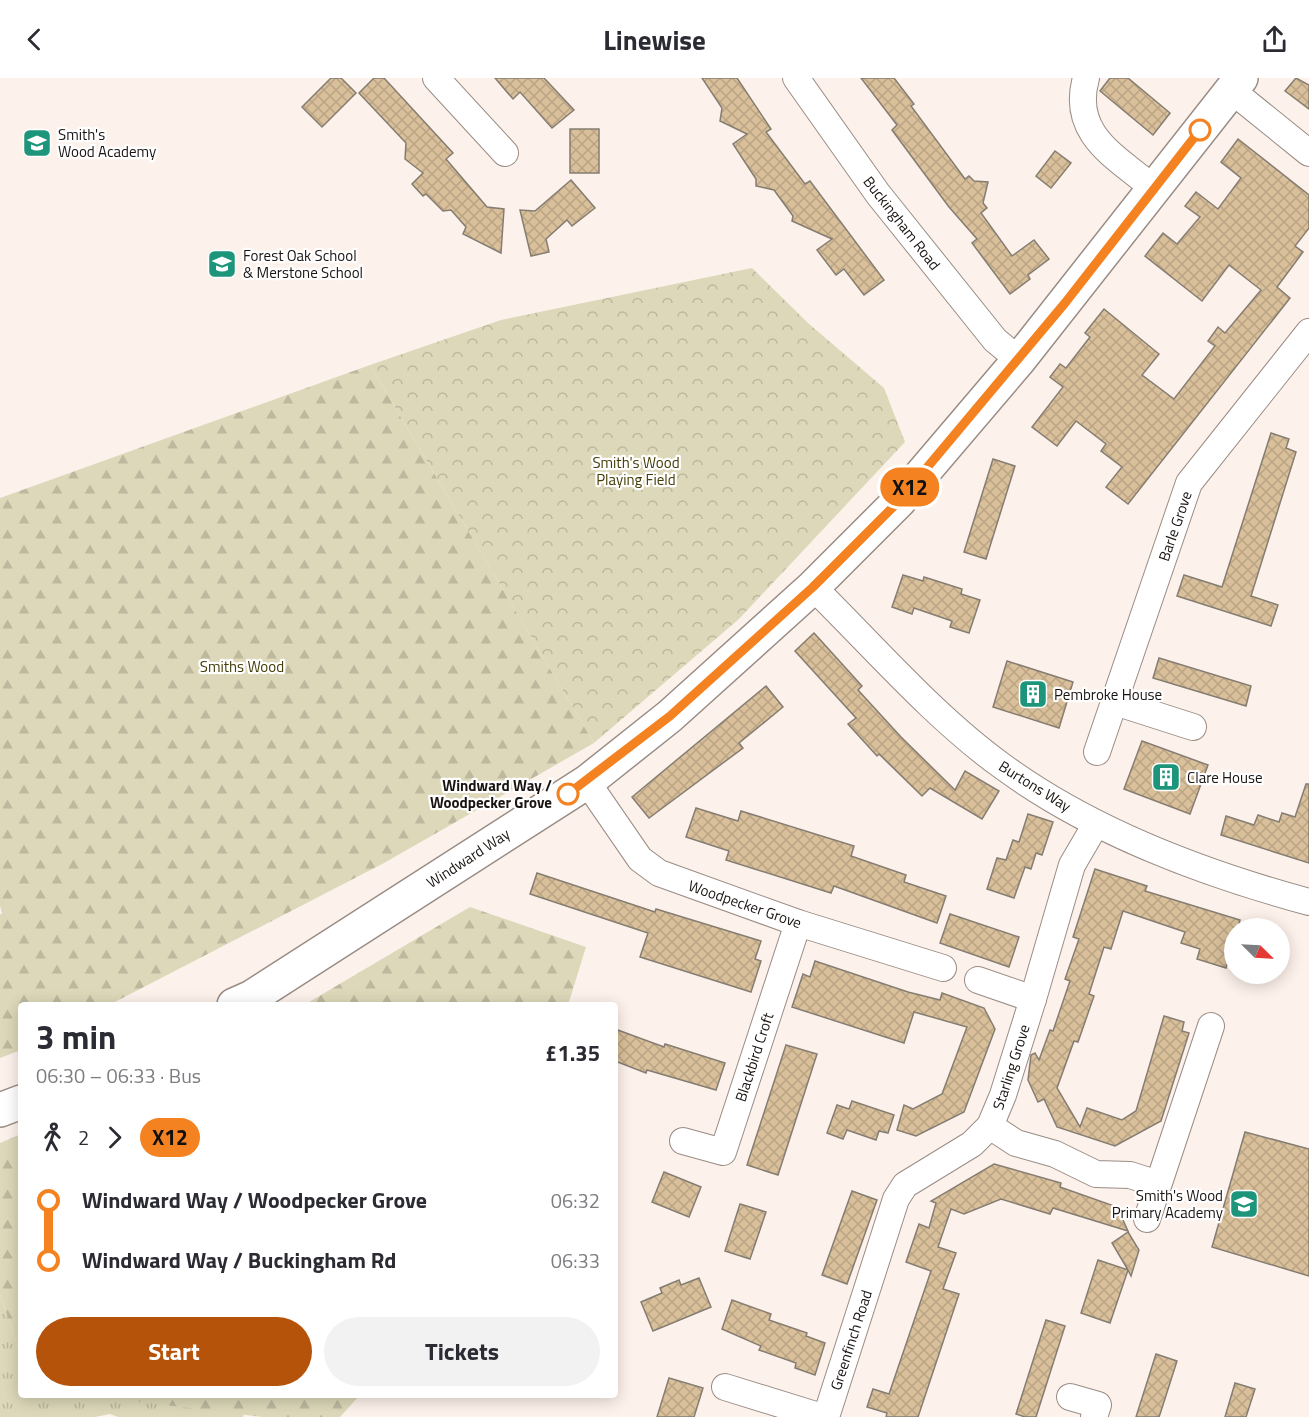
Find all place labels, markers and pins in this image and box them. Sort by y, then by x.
unlabelled marker [1189,119,1211,141]
place label: Smith's Wood Academy [58,123,156,163]
school or university icon: Smith's Wood Academy [21,127,53,159]
place label: Forest Oak School & Merstone School [243,244,363,284]
school or university icon: Forest Oak School & Merstone School [206,248,238,280]
building icon: Pembroke House [1017,678,1049,710]
place label: Pembroke House [1054,683,1162,706]
building icon: Clare House [1150,761,1182,793]
place label: Clare House [1187,766,1263,789]
place label: Windward Way / Woodpecker Grove [430,774,552,814]
marker: Windward Way / Woodpecker Grove [557,783,579,805]
place label: Smith's Wood Primary Academy [1112,1184,1223,1224]
school or university icon: Smith's Wood Primary Academy [1228,1188,1260,1220]

